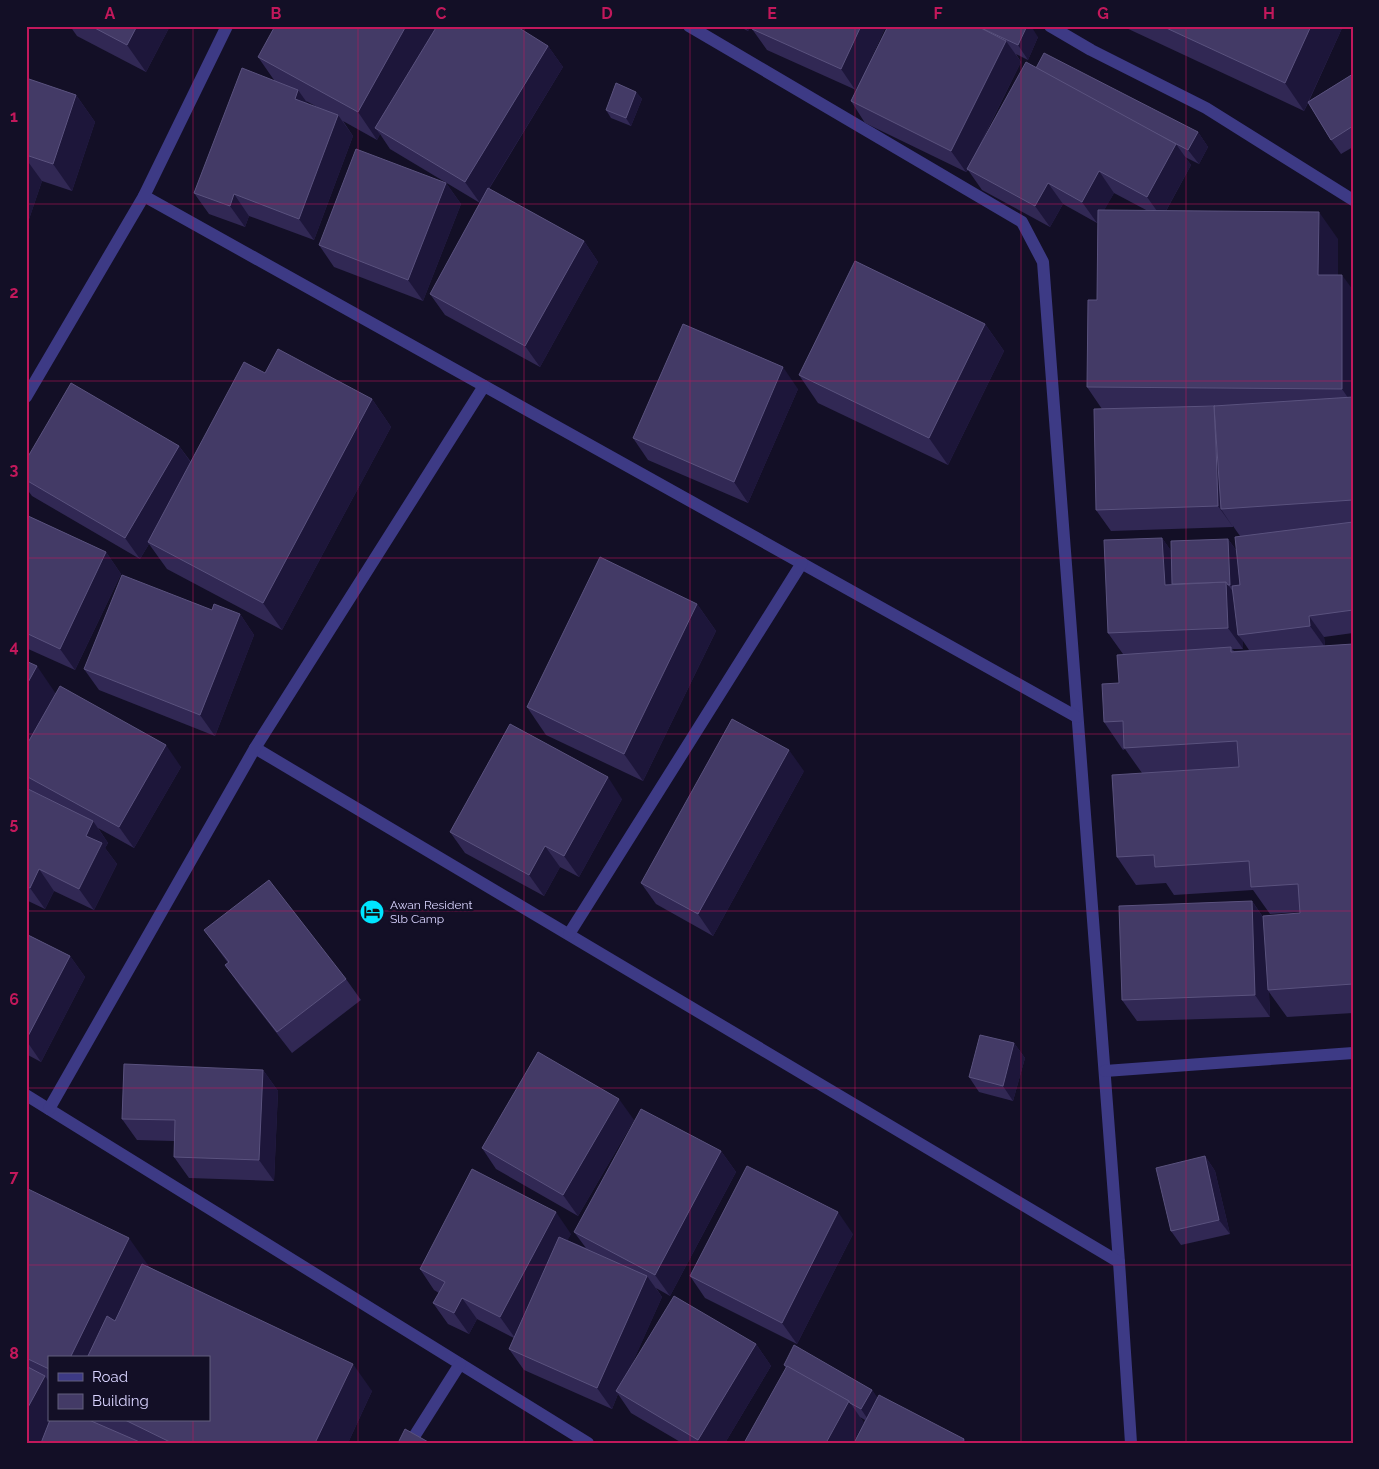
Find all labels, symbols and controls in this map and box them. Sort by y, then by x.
text: A [105,4,116,23]
text: B [271,4,282,23]
text: C [436,4,447,23]
text: D [601,4,613,23]
text: E [767,4,777,23]
text: F [933,4,943,23]
text: G [1097,4,1109,23]
text: H [1263,4,1275,23]
text: 1 [10,107,18,126]
text: 2 [9,283,19,302]
text: 3 [10,460,19,479]
text: 4 [9,637,19,656]
text: 5 [10,814,19,833]
place label: Awan Resident Slb Camp [390,898,472,926]
hotel icon: Awan Resident Slb Camp [359,899,385,925]
text: 6 [9,990,19,1009]
text: 7 [10,1167,19,1186]
text: 8 [9,1344,19,1363]
legend [48,1356,210,1422]
text: Road [92,1368,128,1386]
text: Building [92,1392,149,1410]

